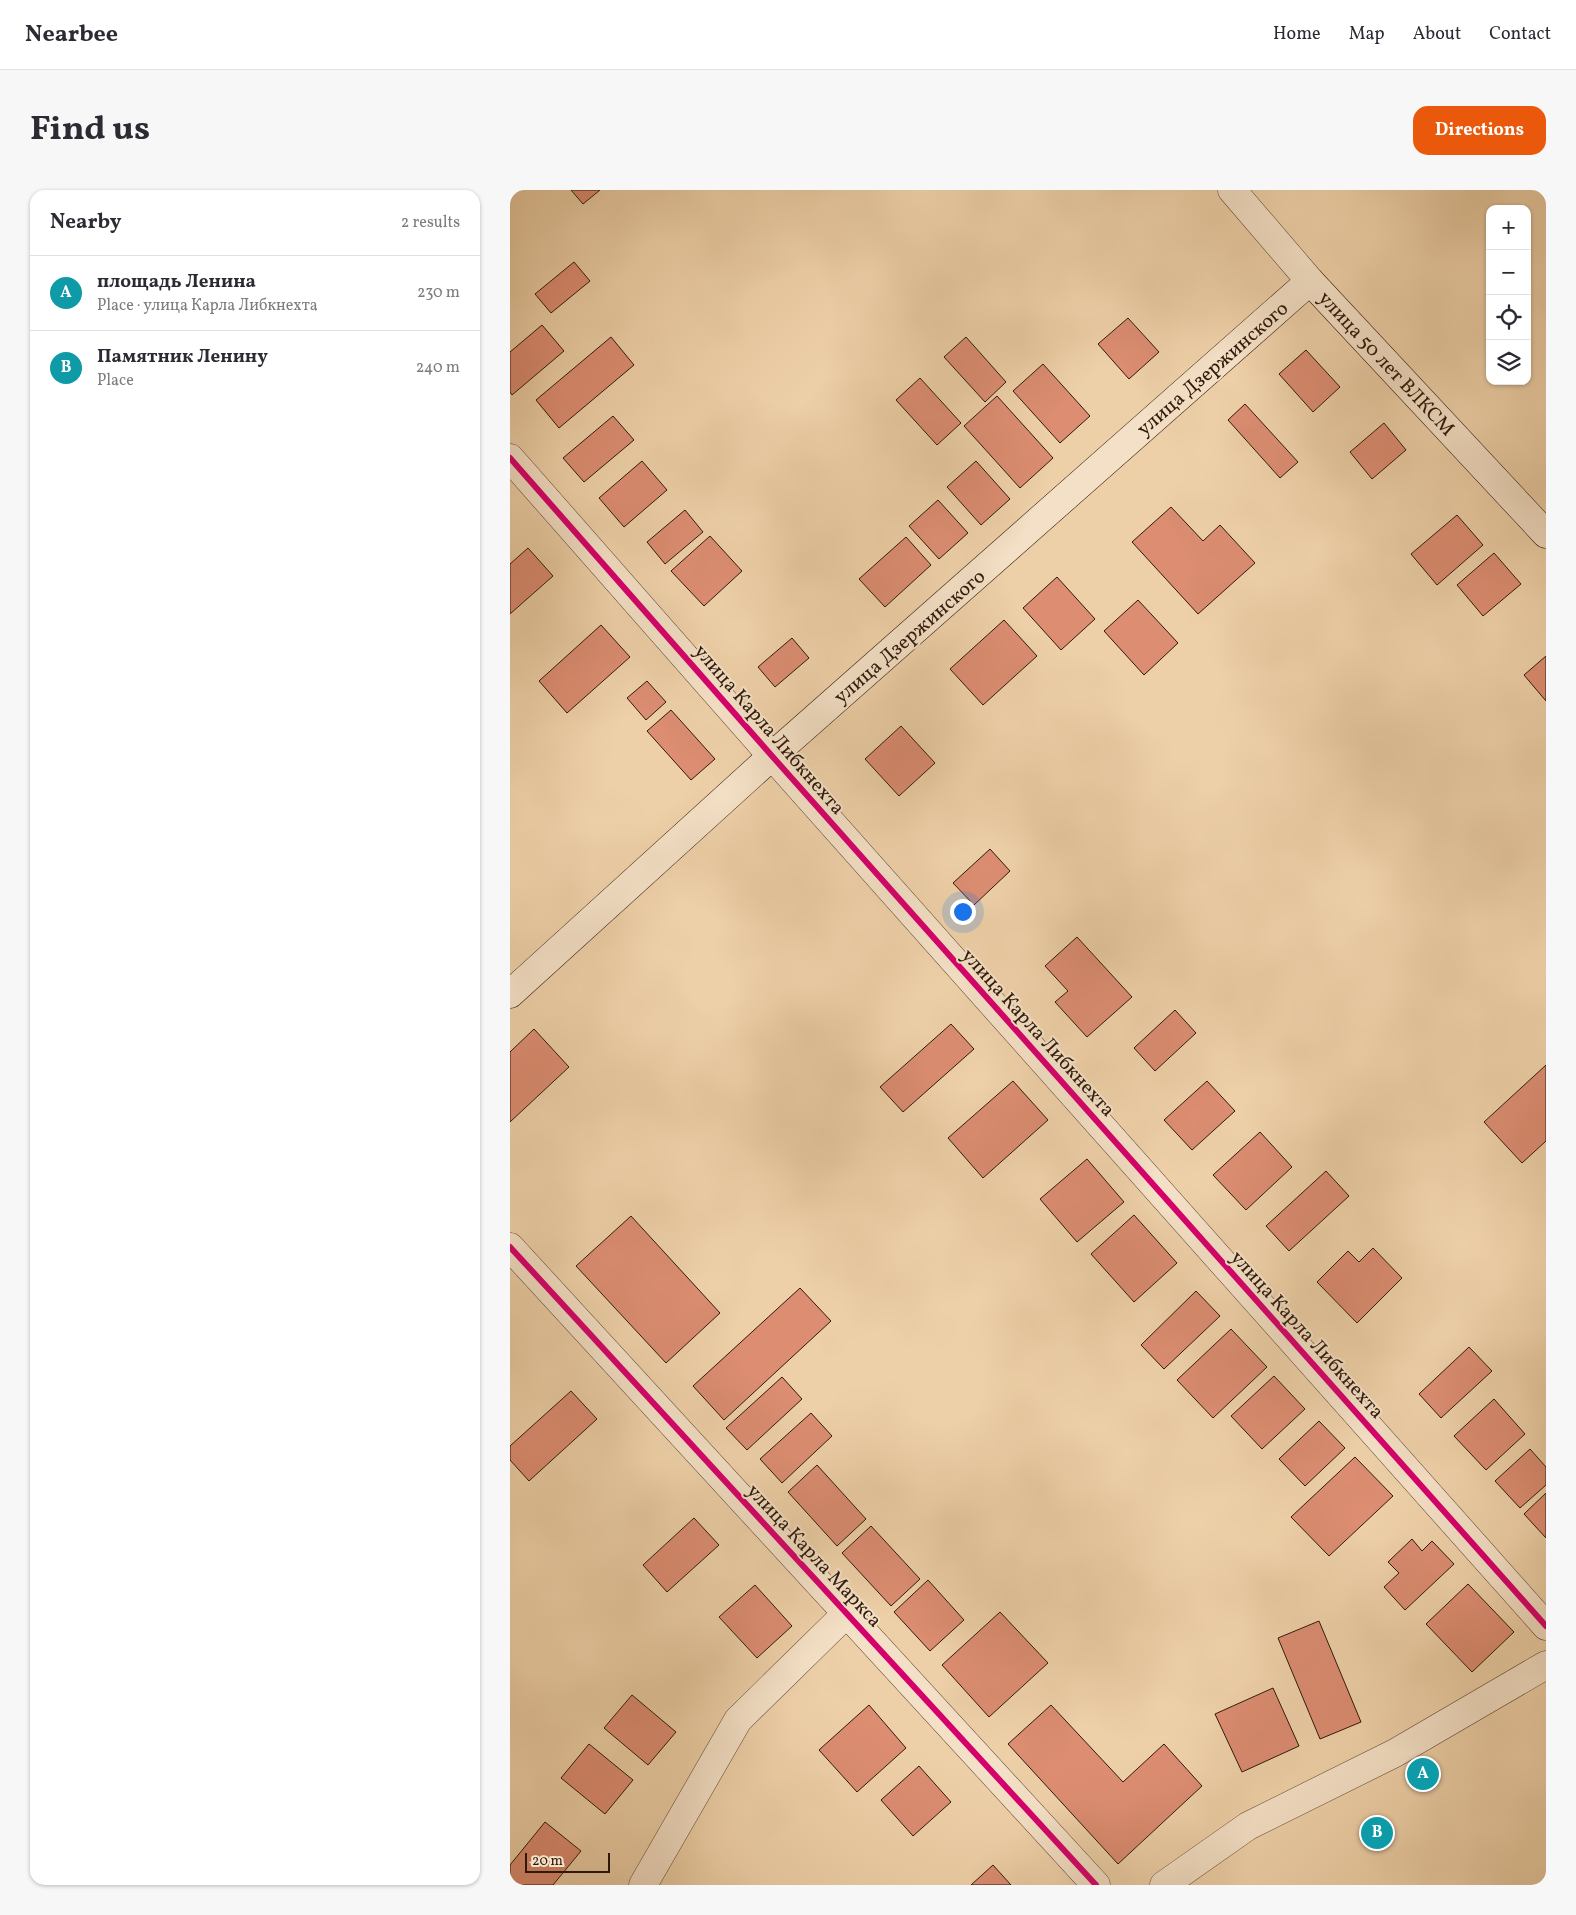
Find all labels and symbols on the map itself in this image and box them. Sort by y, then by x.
street label: улица 50 лет ВЛКСМ [1311,286,1460,443]
street label: улица Дзержинского [1131,296,1295,443]
street label: улица Дзержинского [828,564,992,711]
street label: улица Карла Либкнехта [686,639,851,822]
your location [950,899,976,925]
street label: улица Карла Либкнехта [954,943,1121,1124]
street label: улица Карла Либкнехта [1223,1245,1390,1426]
street label: улица Карла Маркса [739,1478,888,1635]
pin: A [1407,1755,1439,1793]
pin: B [1361,1814,1393,1852]
scale bar [525,1850,610,1873]

